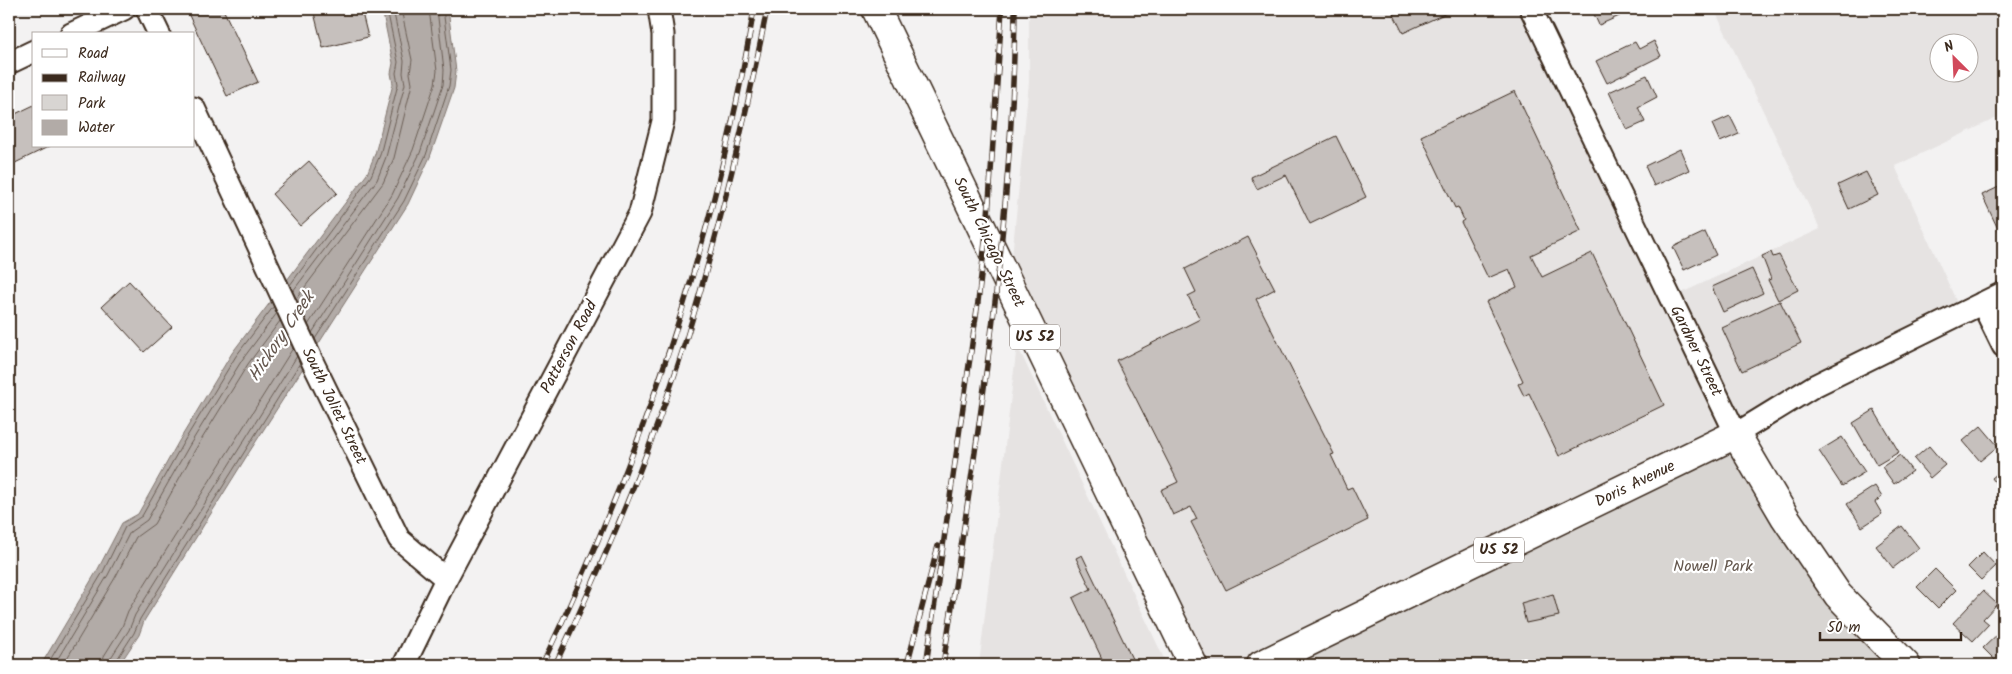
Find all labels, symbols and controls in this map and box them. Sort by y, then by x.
legend [32,32,195,148]
north arrow [1930,32,1980,82]
text: N [1941,35,1958,59]
text: Road [78,42,109,66]
text: Railway [78,66,126,90]
text: Park [78,92,106,116]
text: Water [78,116,115,140]
street label: South Chicago Street [946,172,1032,312]
water label: Hickory Creek [241,284,325,388]
street label: Patterson Road [534,295,604,398]
street label: Gardner Street [1663,301,1729,402]
road number: US 52 [1010,324,1060,350]
street label: South Joliet Street [295,343,374,469]
street label: Doris Avenue [1590,454,1680,514]
road number: US 52 [1474,538,1524,562]
park label: Nowell Park [1673,554,1753,579]
scale bar [1820,609,1961,641]
text: 50 m [1827,616,1861,640]

